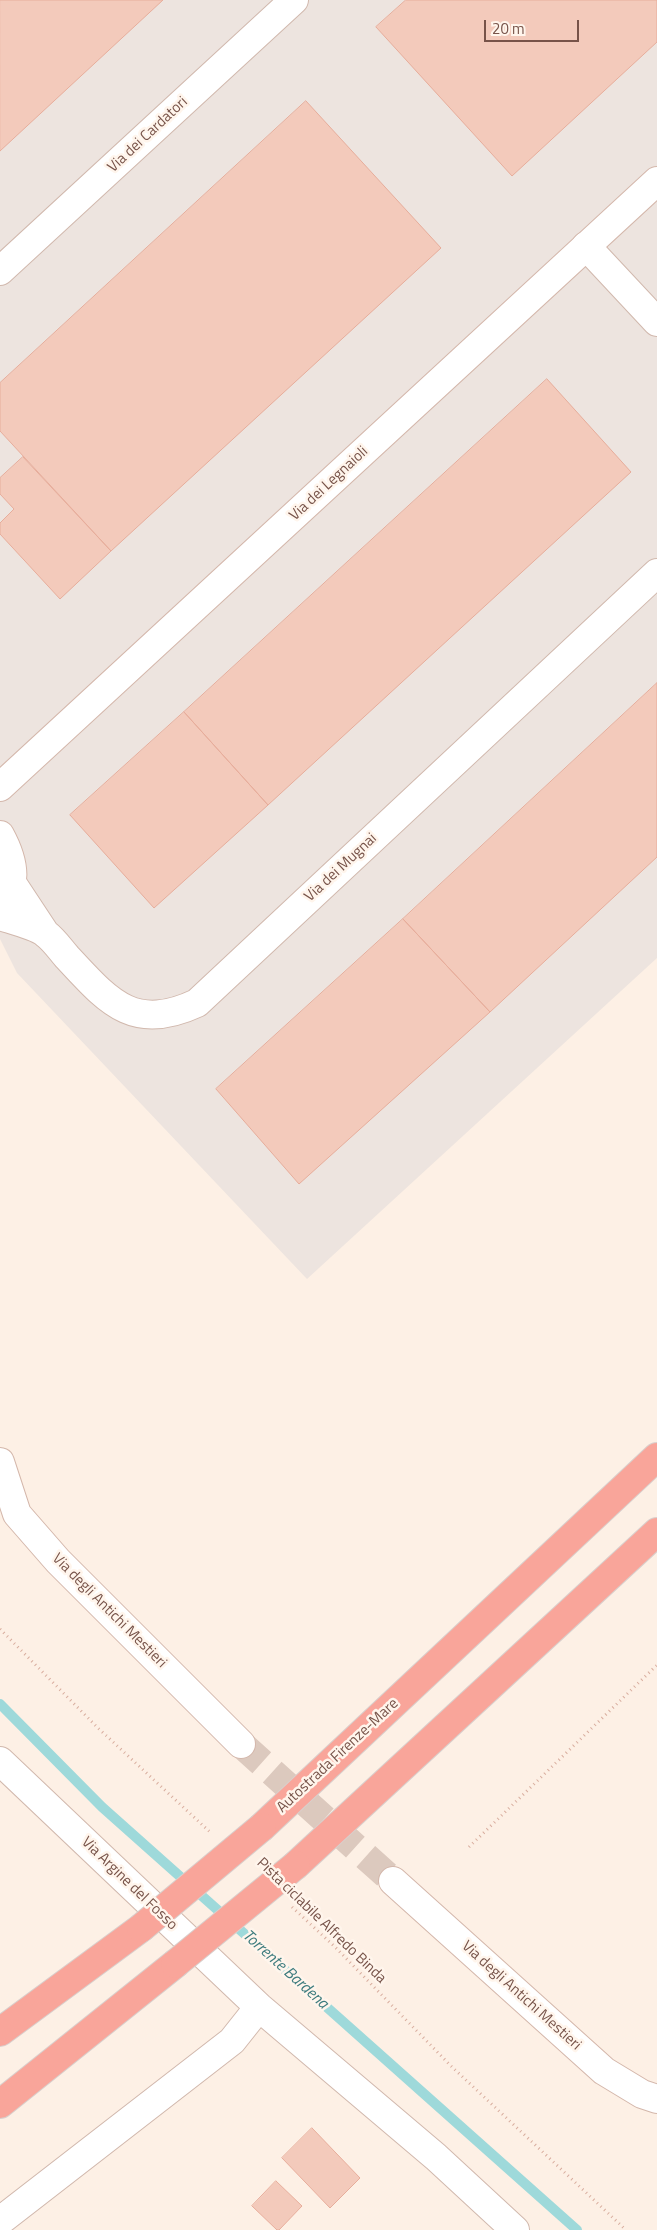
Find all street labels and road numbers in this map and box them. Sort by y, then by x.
street label: Via dei Cardatori [104,93,192,177]
street label: Via dei Legnaioli [286,443,372,525]
street label: Via dei Mugnai [301,830,381,906]
street label: Via degli Antichi Mestieri [48,1550,170,1672]
street label: Autostrada Firenze-Mare [274,1695,402,1817]
street label: Via Argine del Fosso [77,1834,181,1934]
street label: Pista ciclabile Alfredo Binda [252,1854,390,1988]
street label: Via degli Antichi Mestieri [458,1938,584,2054]

